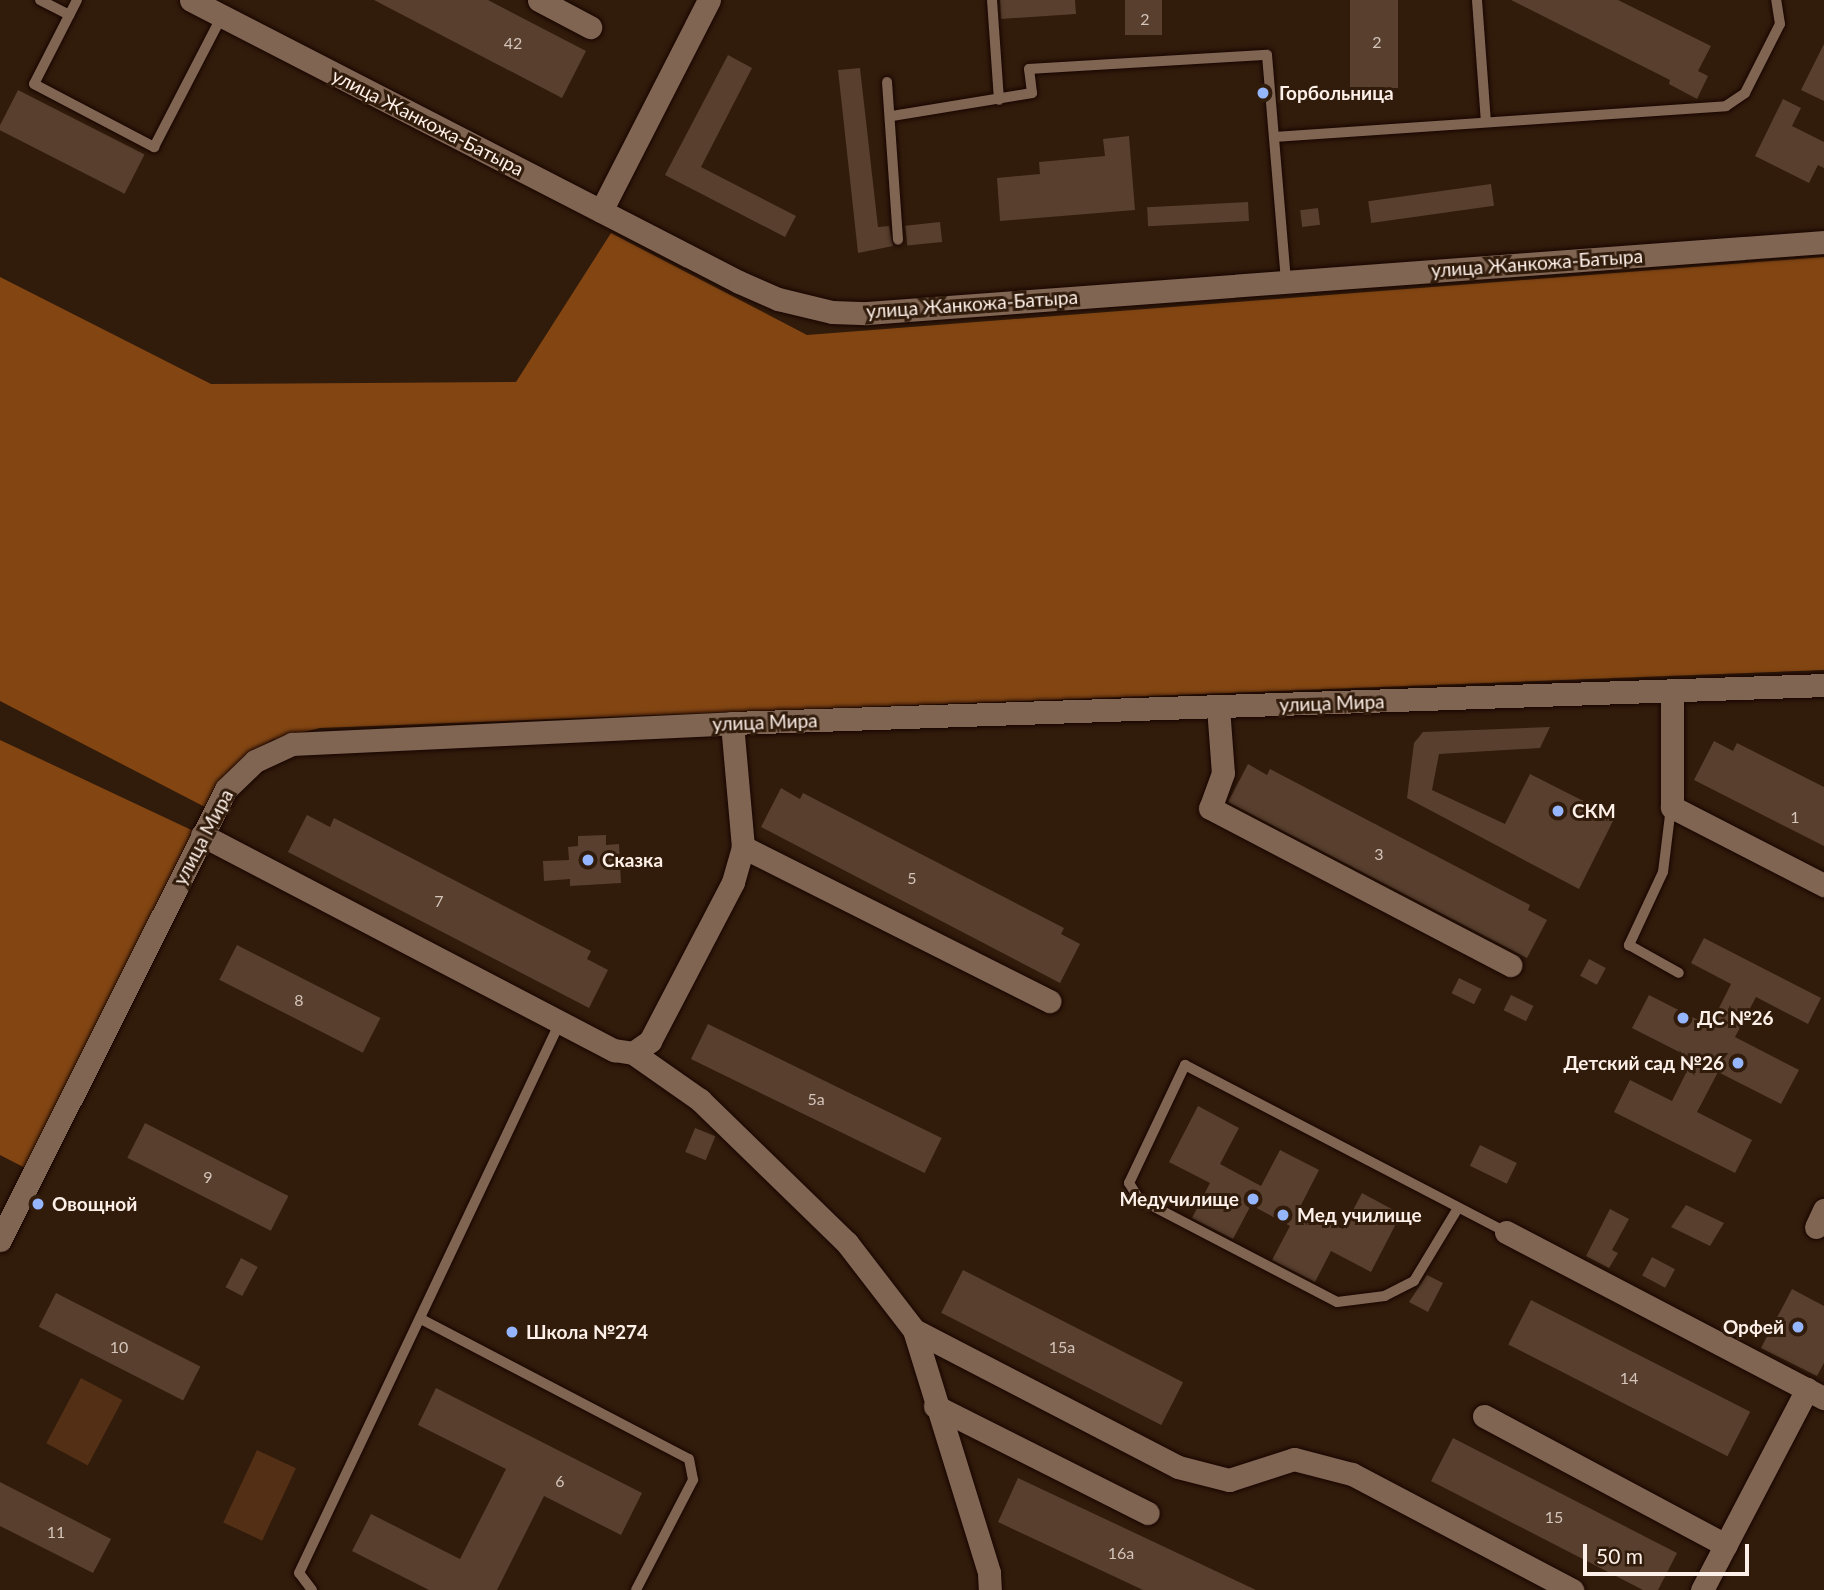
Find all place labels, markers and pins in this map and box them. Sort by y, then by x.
place label: Горбольница [1279,82,1394,104]
marker: Горбольница [1253,83,1273,103]
place label: СКМ [1572,800,1616,822]
marker: СКМ [1550,803,1566,819]
place label: Сказка [602,849,663,871]
marker: Сказка [580,852,596,868]
place label: ДС №26 [1697,1007,1774,1029]
marker: ДС №26 [1675,1010,1691,1026]
place label: Детский сад №26 [1563,1052,1724,1074]
marker: Детский сад №26 [1730,1055,1746,1071]
place label: Медучилище [1119,1188,1239,1210]
marker: Медучилище [1245,1191,1261,1207]
place label: Овощной [52,1193,137,1215]
marker: Овощной [30,1196,46,1212]
place label: Мед училище [1297,1204,1422,1226]
marker: Мед училище [1275,1207,1291,1223]
place label: Орфей [1723,1316,1784,1338]
marker: Орфей [1790,1319,1806,1335]
place label: Школа №274 [526,1321,648,1343]
marker: Школа №274 [504,1324,520,1340]

